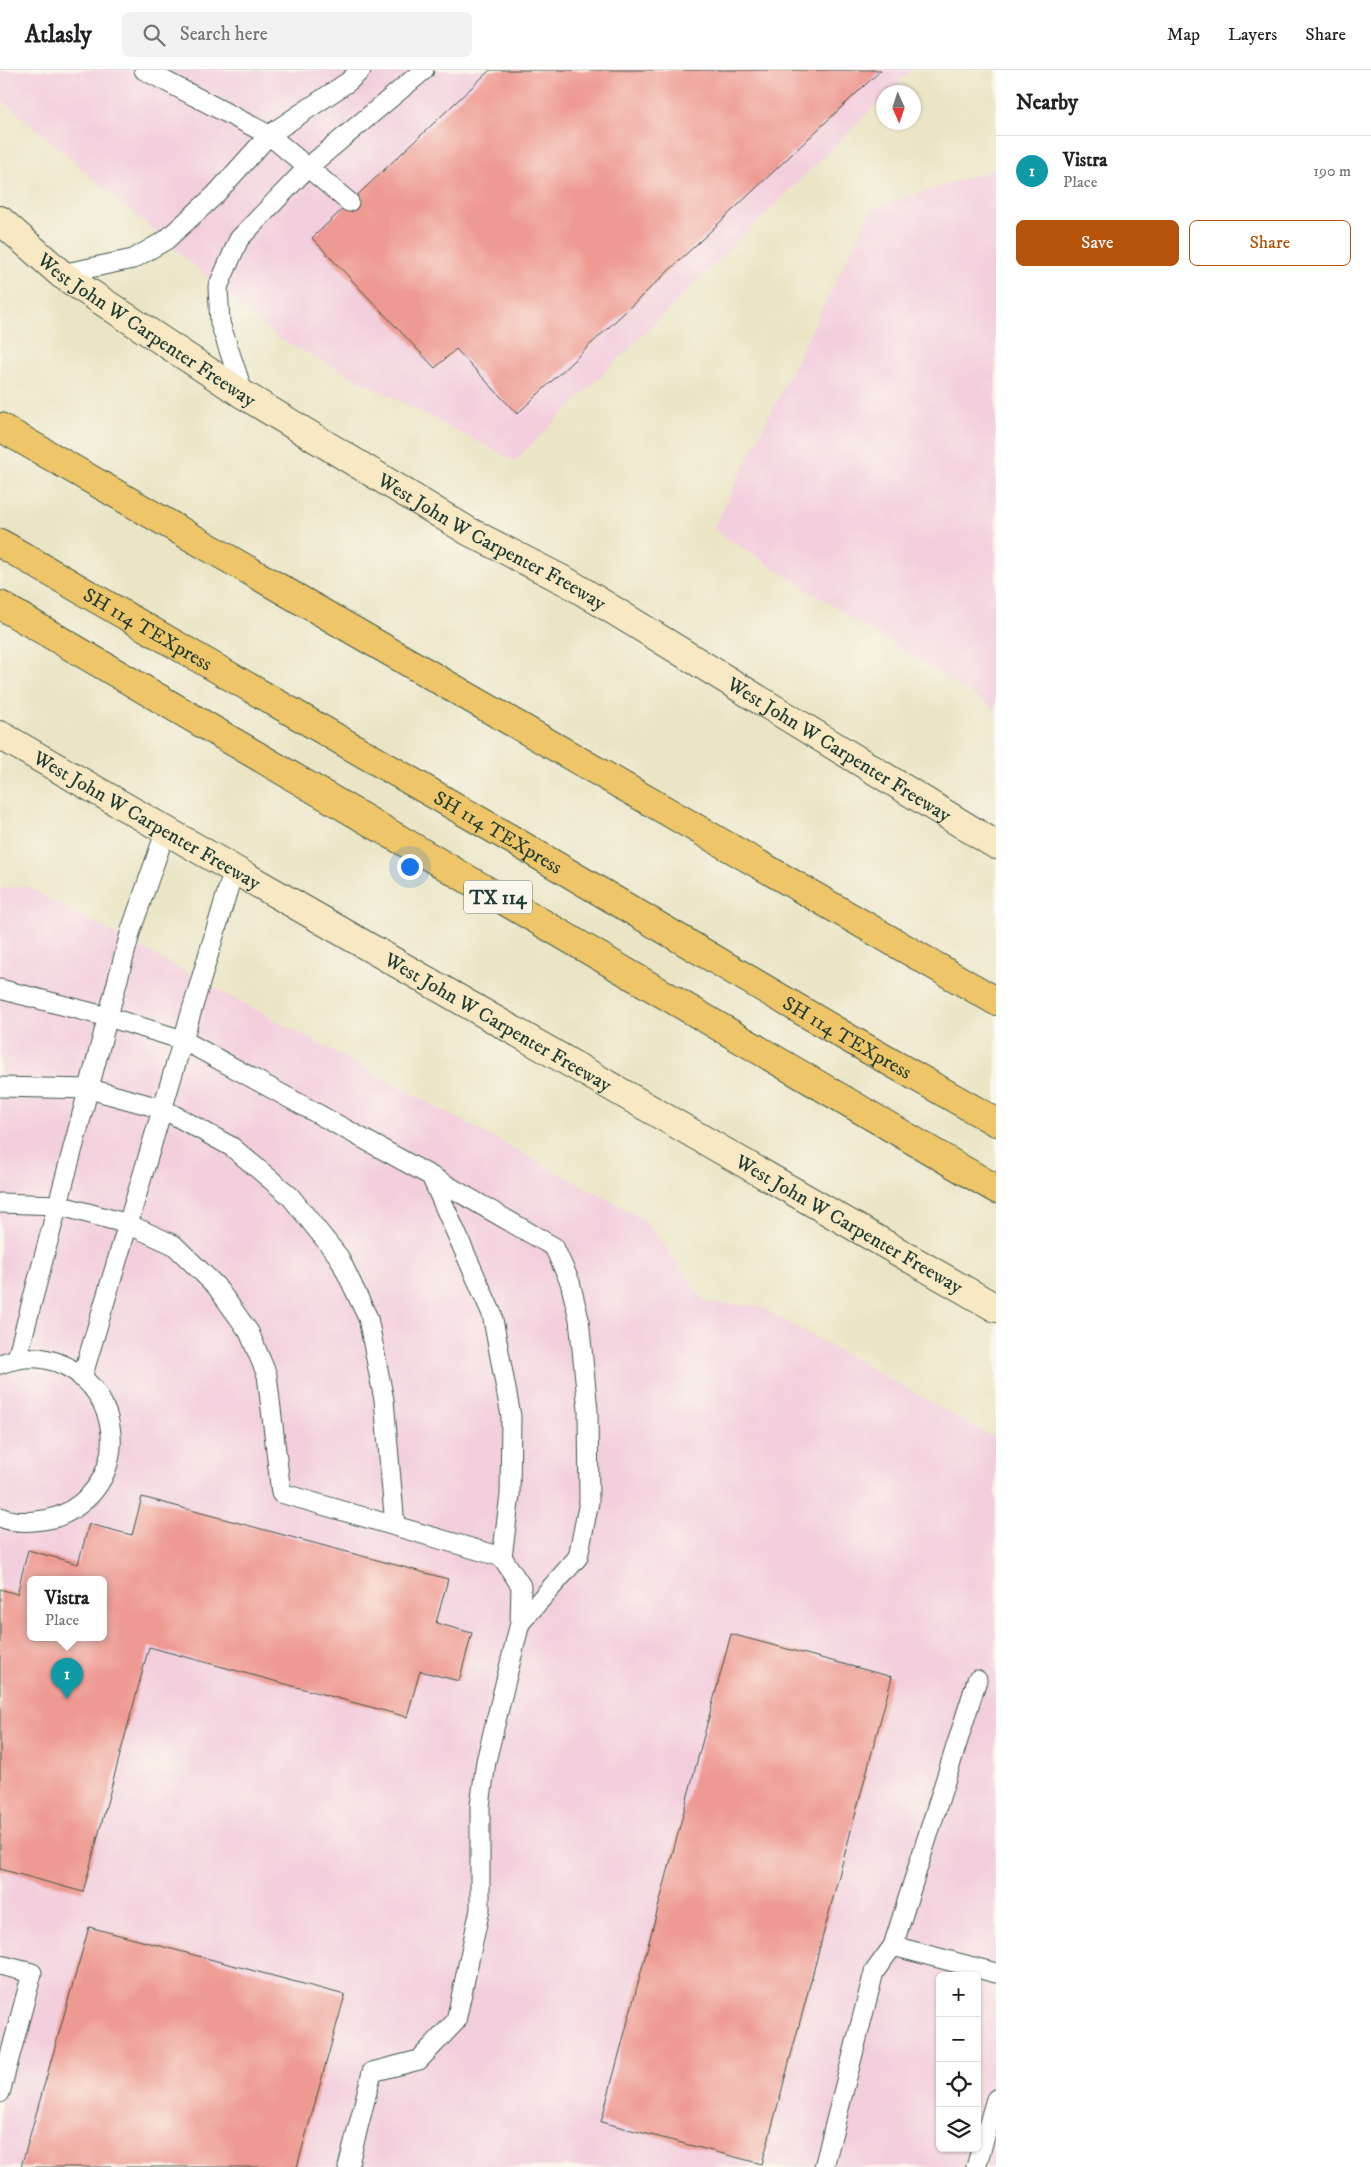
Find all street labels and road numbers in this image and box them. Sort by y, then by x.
street label: West John W Carpenter Freeway [31,247,261,414]
street label: West John W Carpenter Freeway [372,468,611,617]
street label: SH 114 TEXpress [78,583,216,677]
street label: West John W Carpenter Freeway [721,672,956,829]
street label: West John W Carpenter Freeway [27,745,265,897]
street label: SH 114 TEXpress [429,786,567,881]
road number: TX 114 [464,880,532,914]
street label: West John W Carpenter Freeway [379,947,616,1099]
street label: SH 114 TEXpress [778,991,916,1086]
street label: West John W Carpenter Freeway [730,1149,967,1301]

